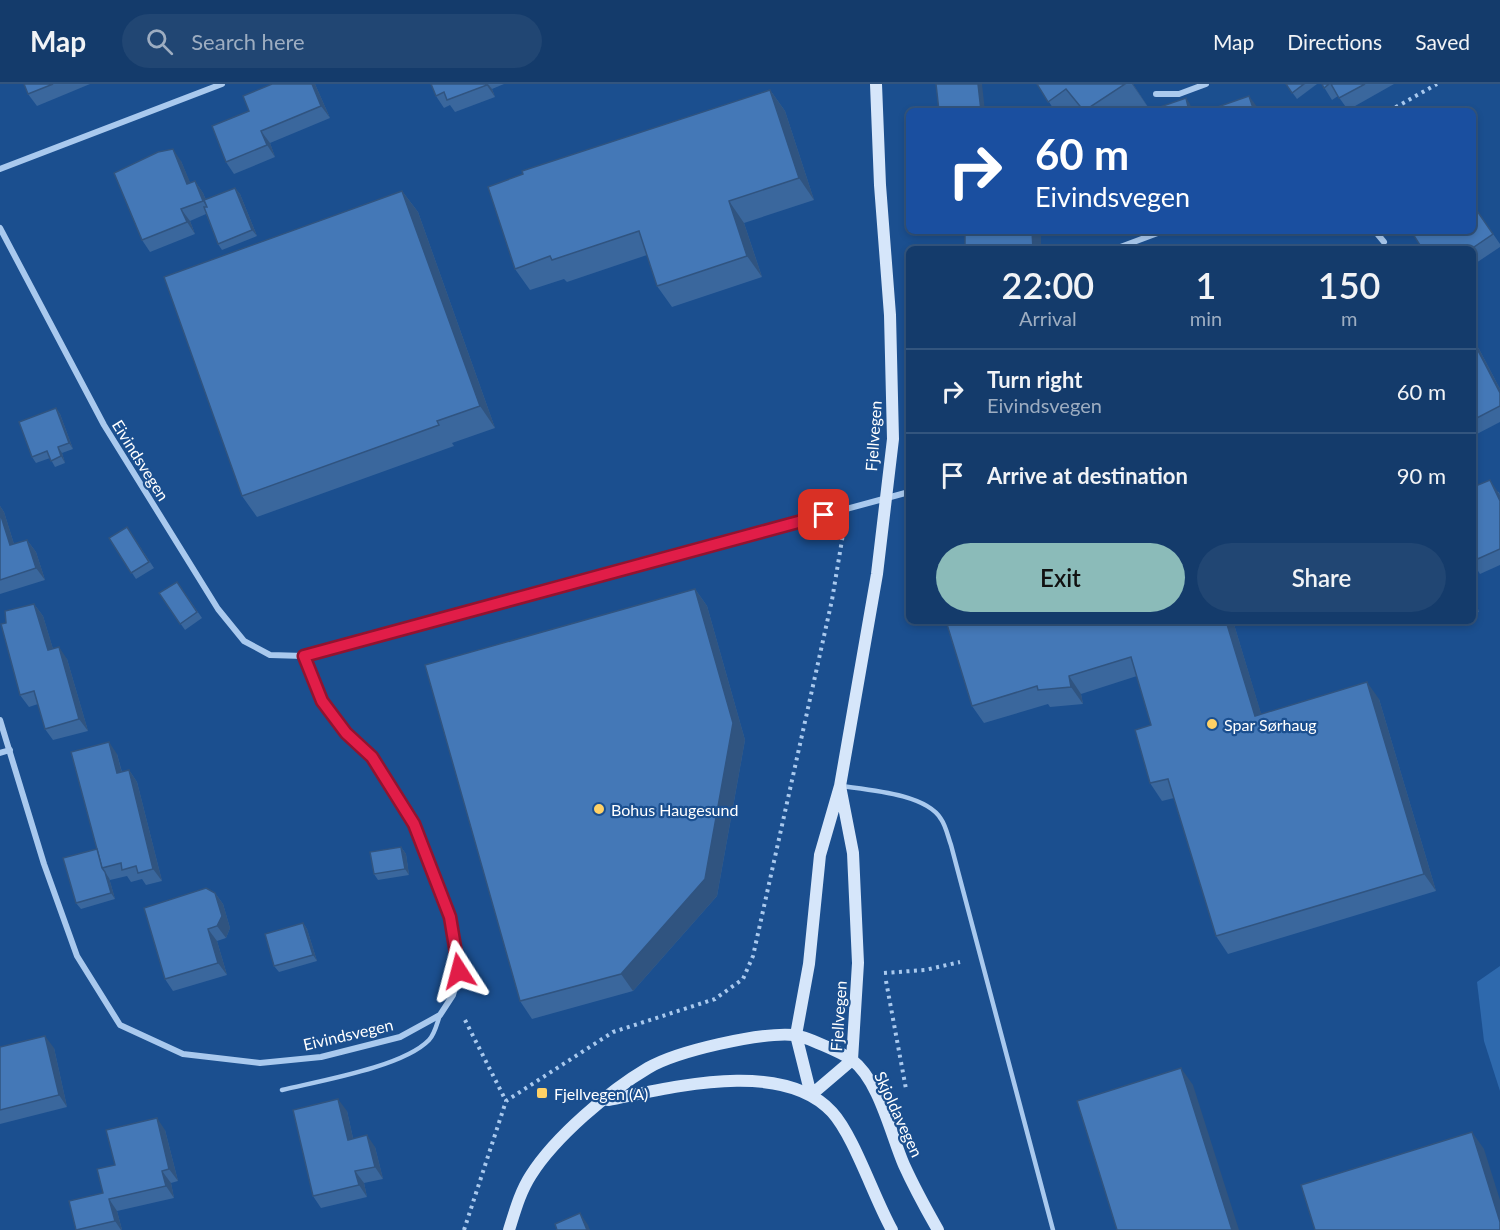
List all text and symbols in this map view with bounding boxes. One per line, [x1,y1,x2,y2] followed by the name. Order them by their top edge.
[122,14,542,68] search box
[30,24,86,58] text: Map
[143,25,176,58] icon: search
[191,28,305,55] text: Search here
[1213,29,1254,54] text: Map
[1287,29,1382,54] text: Directions
[1415,29,1470,54] text: Saved
[1035,129,1129,179] text: 60 m
[936,132,1014,210] icon: right
[1035,180,1190,213] text: Eivindsvegen
[1002,263,1094,307] text: 22:00
[1196,263,1216,307] text: 1
[1318,263,1380,307] text: 150
[1019,306,1077,330] text: Arrival
[1190,306,1222,330] text: min
[1341,306,1357,330] text: m
[987,366,1082,393] text: Turn right
[936,375,969,408] icon: right
[1397,378,1446,405] text: 60 m
[987,393,1102,417] text: Eivindsvegen
[861,400,885,472] street label: Fjellvegen
[109,416,173,504] street label: Eivindsvegen
[936,459,969,492] icon: arrive
[987,462,1188,489] text: Arrive at destination
[1397,462,1446,489] text: 90 m
[798,489,849,540] pin
[807,498,840,531] icon: arrive
[936,543,1185,612] button: Exit
[1197,543,1446,612] button: Share
[1224,715,1317,734] place label: Spar Sørhaug
[1205,717,1219,731] marker: Spar Sørhaug
[611,800,738,819] place label: Bohus Haugesund
[592,802,606,816] marker: Bohus Haugesund
[427,939,491,1003] position arrow
[826,980,850,1052] street label: Fjellvegen
[301,1014,395,1054] street label: Eivindsvegen
[871,1068,927,1160] street label: Skjoldavegen
[554,1084,648,1103] place label: Fjellvegen (A)
[535,1086,549,1100] marker: Fjellvegen (A)

